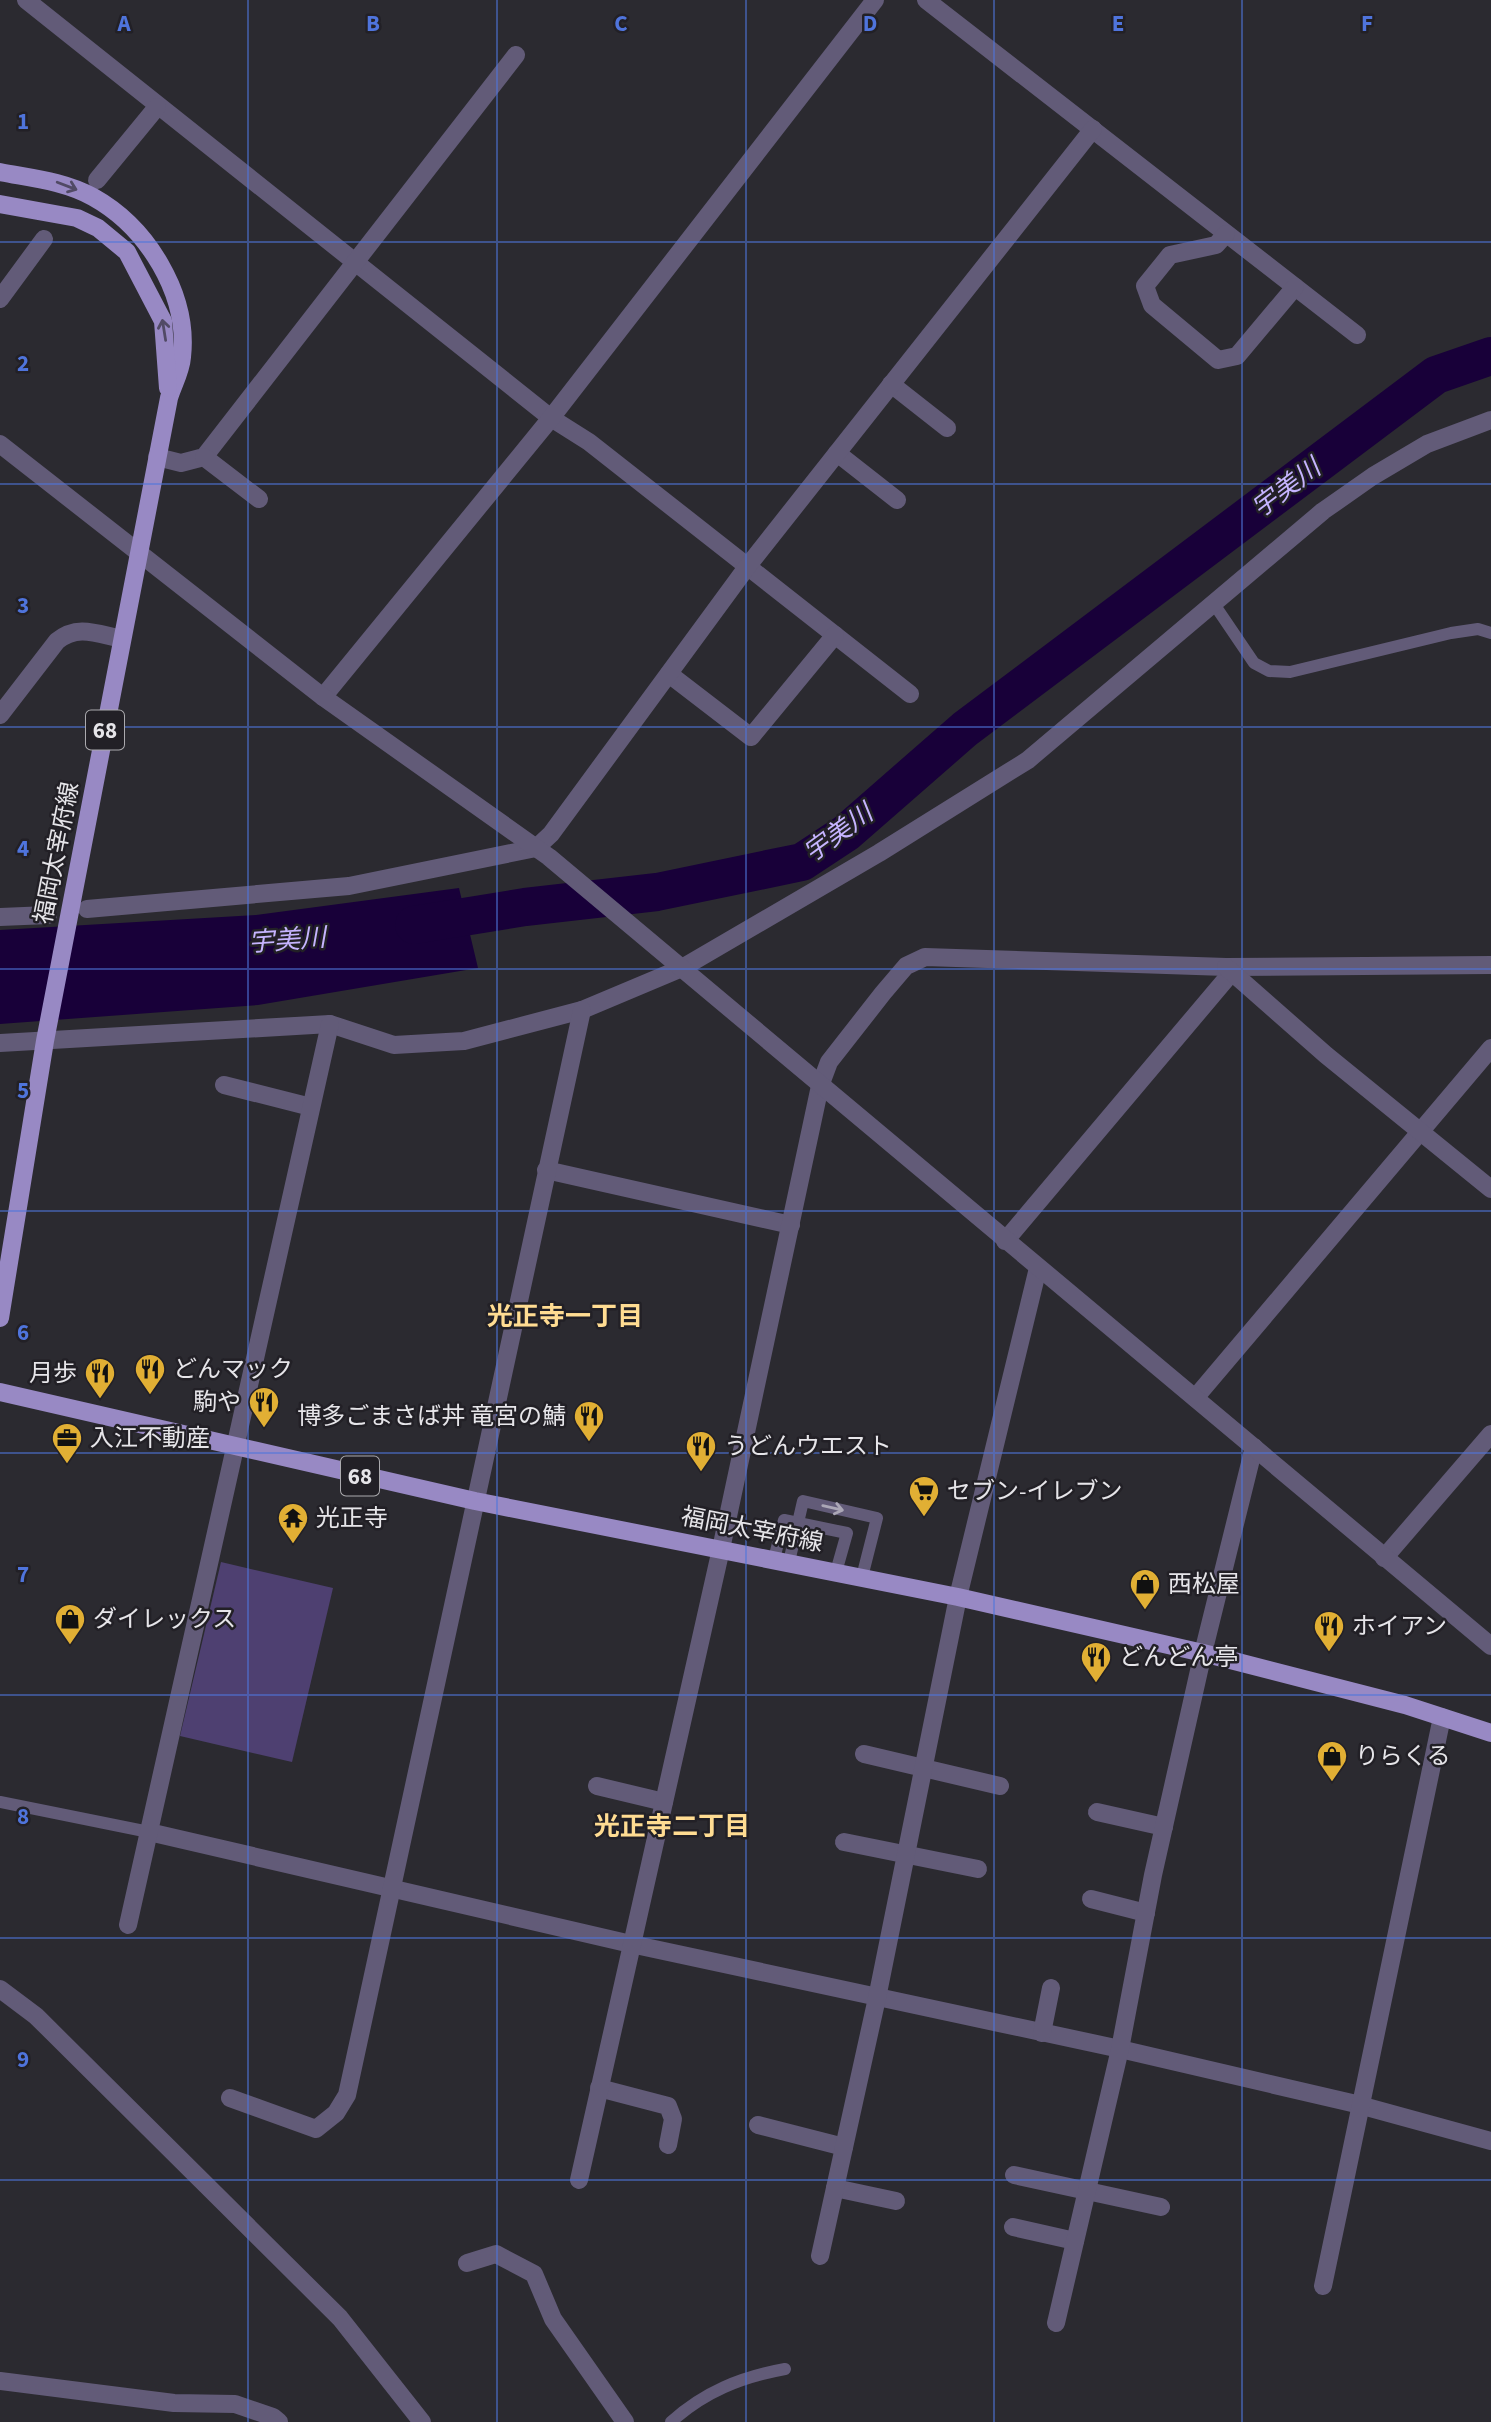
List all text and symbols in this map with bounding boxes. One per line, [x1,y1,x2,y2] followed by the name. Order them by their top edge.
[116,7,131,40] text: A
[366,7,380,40] text: B
[614,7,628,40] text: C
[863,7,877,40] text: D
[1112,7,1124,40] text: E
[1361,7,1373,40] text: F
[17,105,29,138] text: 1
[55,181,77,194] one-way arrow
[157,319,170,342] one-way arrow
[17,347,29,380] text: 2
[1244,448,1331,526] water label: 宇美川
[17,589,29,622] text: 3
[86,710,124,750] road number: 68
[26,779,88,927] street label: 福岡太宰府線
[796,793,883,871] water label: 宇美川
[17,832,29,865] text: 4
[247,919,330,961] water label: 宇美川
[17,1074,29,1107] text: 5
[487,1298,643,1335] district label: 光正寺一丁目
[17,1316,29,1349] text: 6
[133,1352,167,1396] restaurant icon: どんマック
[173,1352,293,1387] place label: どんマック
[29,1356,77,1391] place label: 月歩
[83,1356,117,1400] restaurant icon: 月歩
[193,1385,241,1420] place label: 駒や
[247,1385,281,1429] restaurant icon: 駒や
[297,1399,566,1434] place label: 博多ごまさば丼 竜宮の鯖
[572,1399,606,1443] restaurant icon: 博多ごまさば丼 竜宮の鯖
[50,1421,84,1465] office icon: 入江不動産
[90,1421,210,1456] place label: 入江不動産
[684,1429,718,1473] restaurant icon: うどんウエスト
[724,1429,892,1464] place label: うどんウエスト
[341,1456,379,1496] road number: 68
[907,1474,941,1518] supermarket icon: セブン-イレブン
[947,1474,1122,1509] place label: セブン-イレブン
[678,1499,826,1561] street label: 福岡太宰府線
[276,1501,310,1545] temple icon: 光正寺
[316,1501,388,1536] place label: 光正寺
[821,1502,844,1515] one-way arrow
[17,1558,29,1591] text: 7
[1128,1567,1162,1611] shop icon: 西松屋
[1168,1567,1240,1602] place label: 西松屋
[53,1602,87,1646] shop icon: ダイレックス
[93,1602,236,1637] place label: ダイレックス
[1312,1609,1346,1653] restaurant icon: ホイアン
[1352,1609,1447,1644] place label: ホイアン
[1079,1640,1113,1684] restaurant icon: どんどん亭
[1119,1640,1238,1675] place label: どんどん亭
[1315,1739,1349,1783] shop icon: りらくる
[1355,1739,1451,1774] place label: りらくる
[17,1800,29,1833] text: 8
[594,1808,750,1845] district label: 光正寺二丁目
[17,2043,29,2076] text: 9

